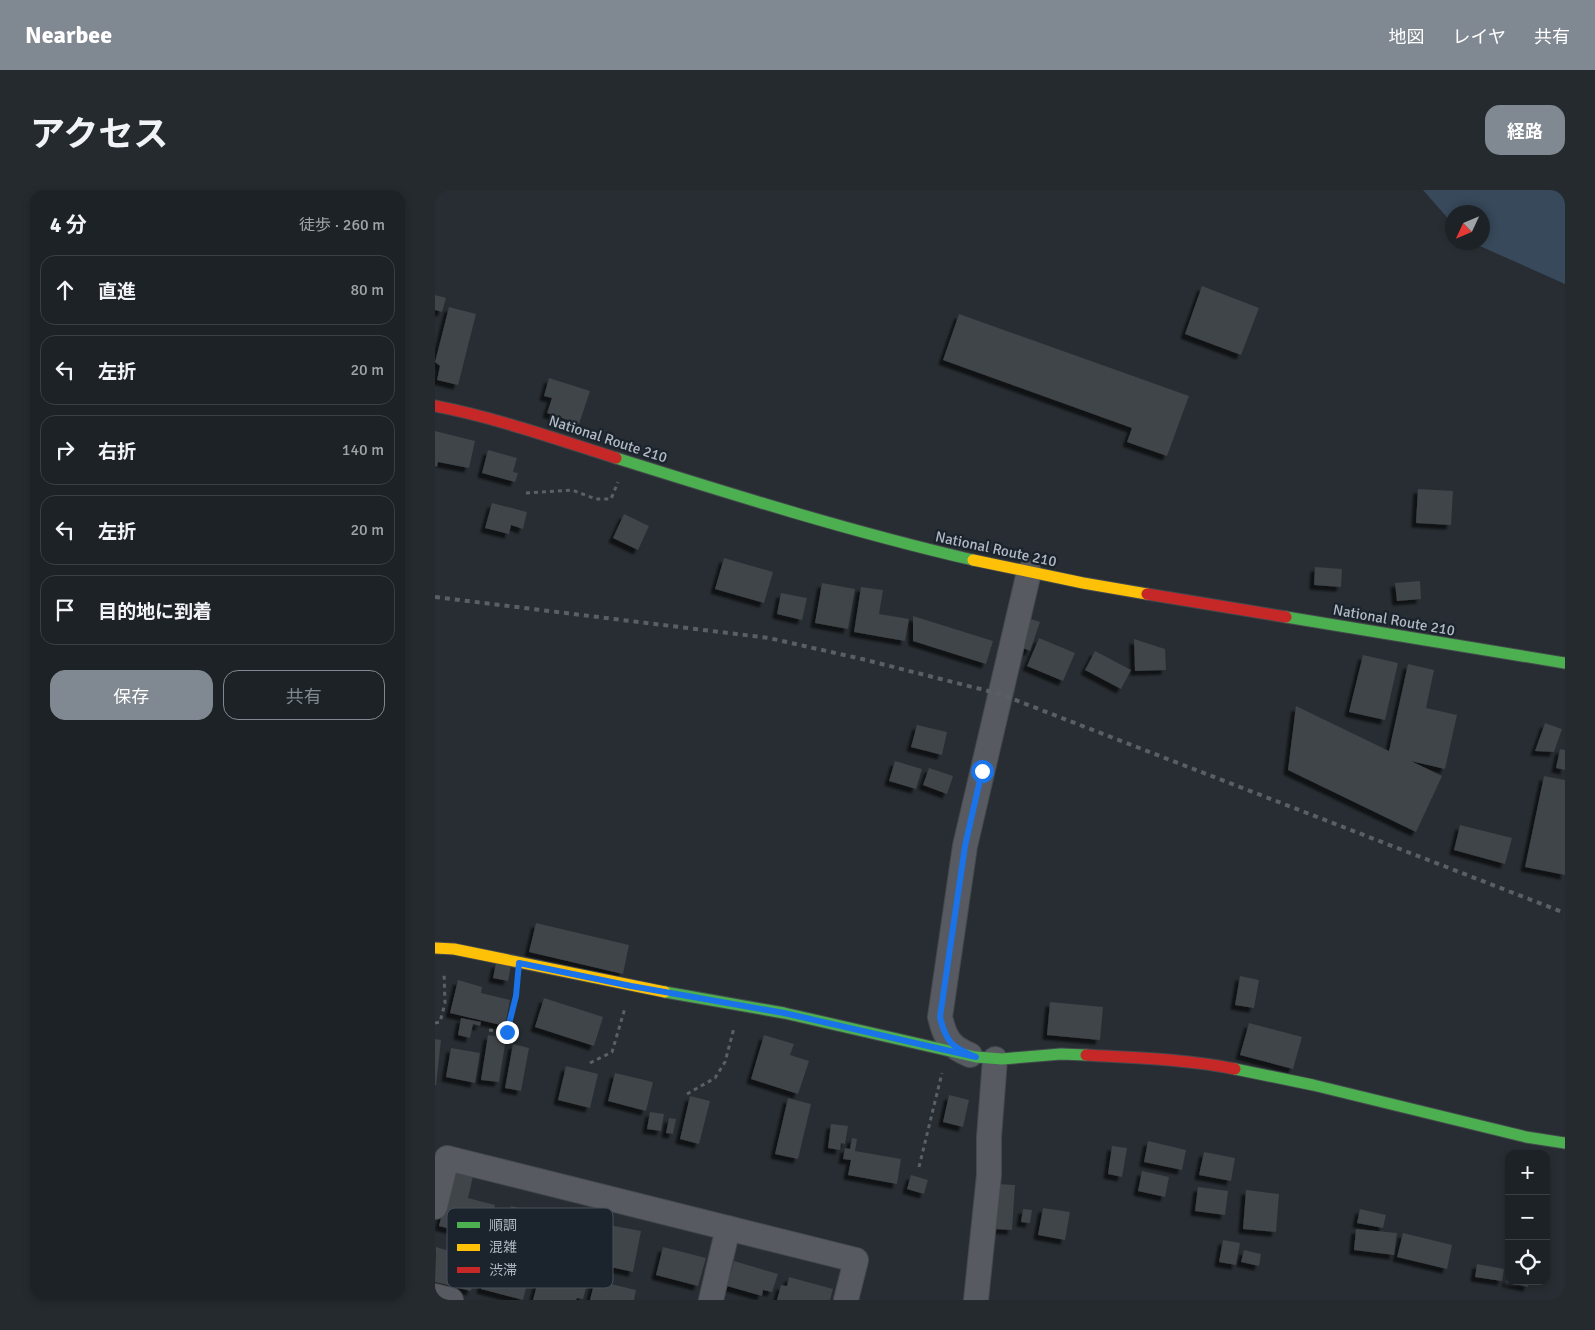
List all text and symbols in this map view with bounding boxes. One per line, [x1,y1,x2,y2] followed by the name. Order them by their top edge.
[25,20,112,50] text: Nearbee
[1389,26,1425,48] text: 地図
[1453,26,1506,48] text: レイヤ
[1534,26,1570,48] text: 共有
[1485,105,1565,155] button: 経路
[30,113,168,156] text: アクセス
[1445,205,1490,250] north arrow
[50,212,87,238] text: 4 分
[299,215,385,235] text: 徒歩 · 260 m
[51,276,79,304] icon: ahead
[98,280,136,304] text: 直進
[350,280,384,300] text: 80 m
[51,356,79,384] icon: left
[98,360,136,384] text: 左折
[350,360,384,380] text: 20 m
[547,411,669,467] street label: National Route 210
[51,436,79,464] icon: right
[98,440,136,464] text: 右折
[342,440,384,460] text: 140 m
[51,516,79,544] icon: left
[98,520,136,544] text: 左折
[350,520,384,540] text: 20 m
[934,527,1058,571] street label: National Route 210
[51,596,79,624] icon: arrive
[98,600,212,624] text: 目的地に到着
[1332,600,1456,640] street label: National Route 210
[50,670,213,720] button: 保存
[223,670,385,720] button: 共有
[971,760,994,783] route start
[496,1021,519,1044] route end
[1505,1150,1550,1285] map controls
[1505,1150,1550,1195] button: +
[1505,1195,1550,1240] button: −
[447,1208,613,1288] legend
[489,1217,517,1234] text: 順調
[489,1239,517,1256] text: 混雑
[1505,1240,1550,1285] button: locate
[489,1262,517,1279] text: 渋滞

